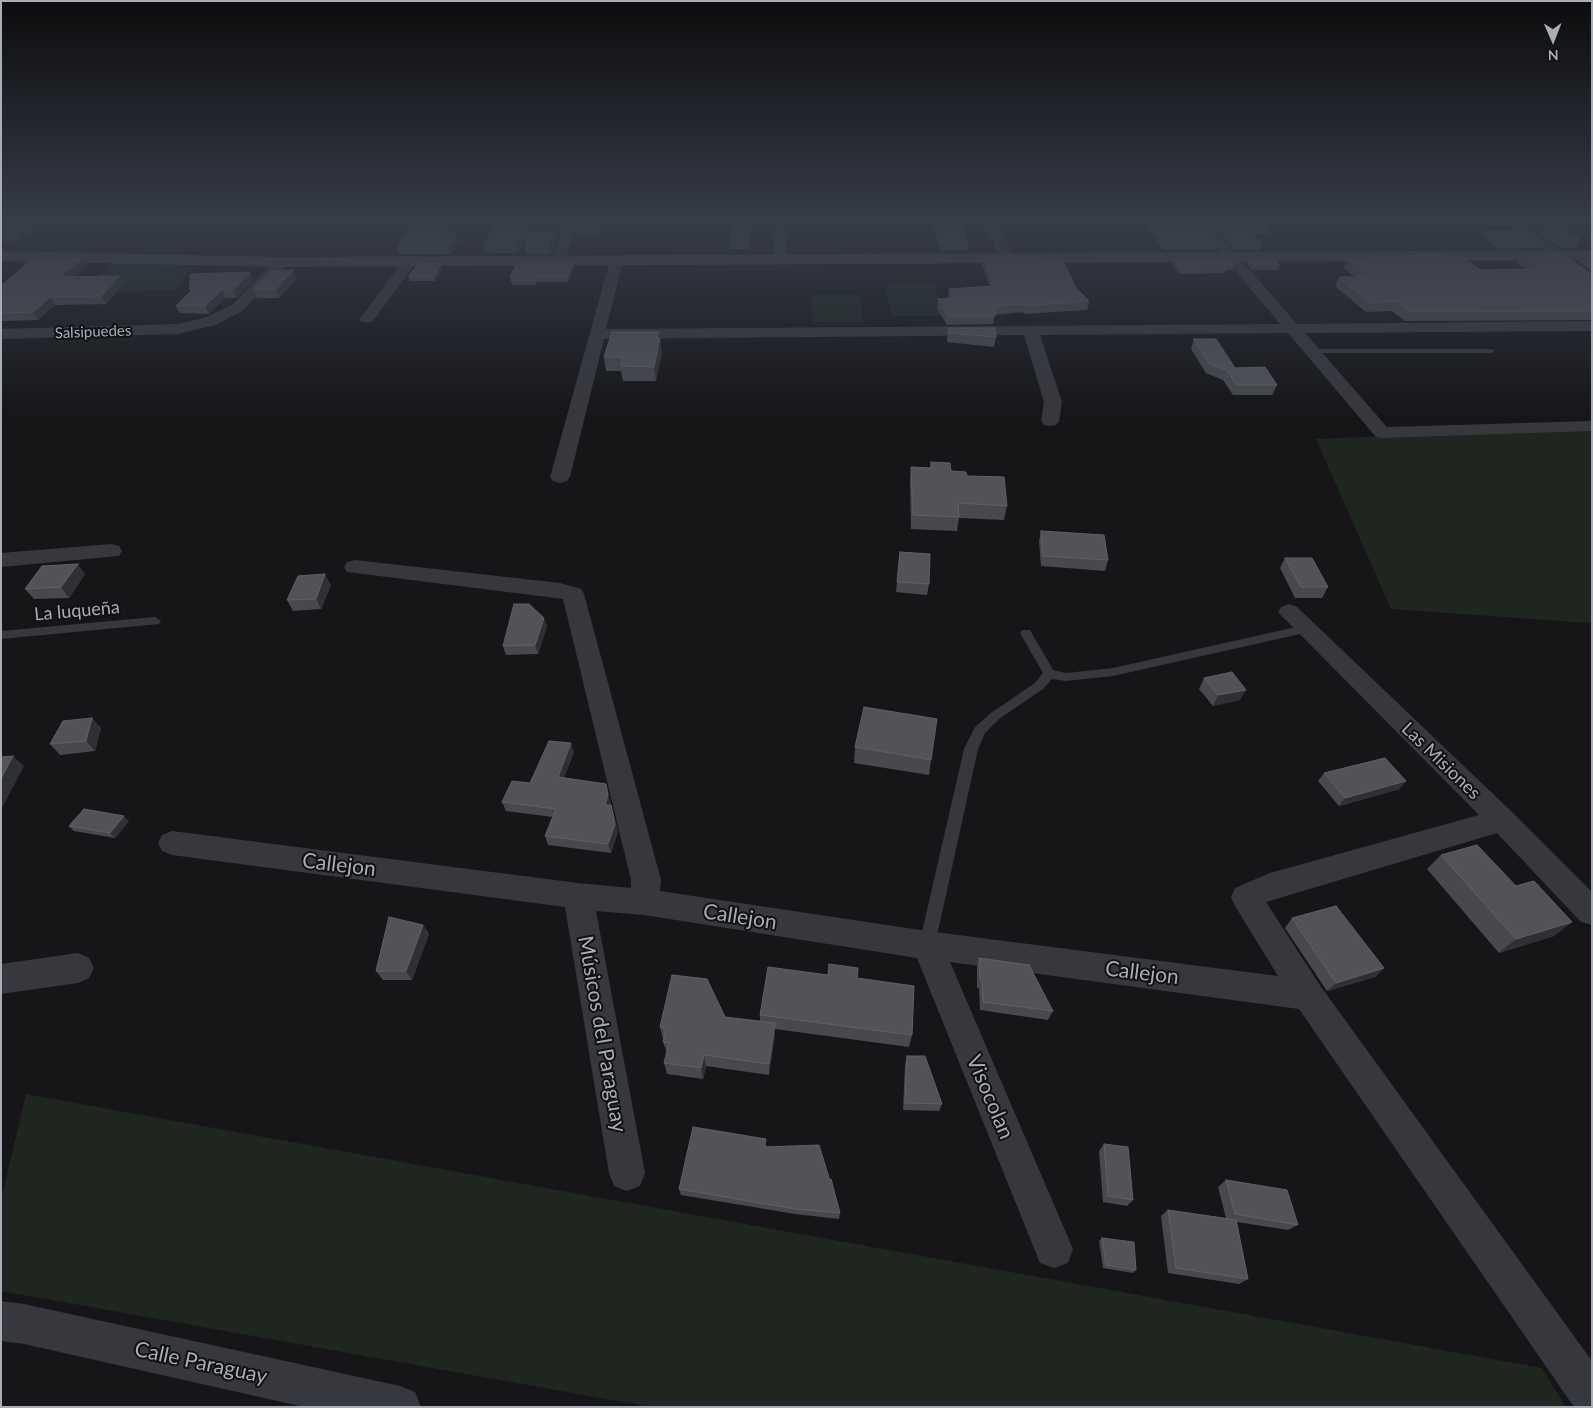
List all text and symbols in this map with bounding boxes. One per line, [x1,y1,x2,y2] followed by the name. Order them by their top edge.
[1528,15,1578,65] north arrow
[1548,47,1559,64] text: N
[54,322,132,342] street label: Salsipuedes
[33,597,121,625] street label: La luqueña
[1397,718,1485,804] street label: Las Misiones
[301,848,377,882] street label: Callejon
[701,899,779,935] street label: Callejon
[572,934,632,1134] street label: Músicos del Paraguay
[1104,956,1180,990] street label: Callejon
[961,1051,1019,1143] street label: Visocolan
[132,1337,270,1389] street label: Calle Paraguay

